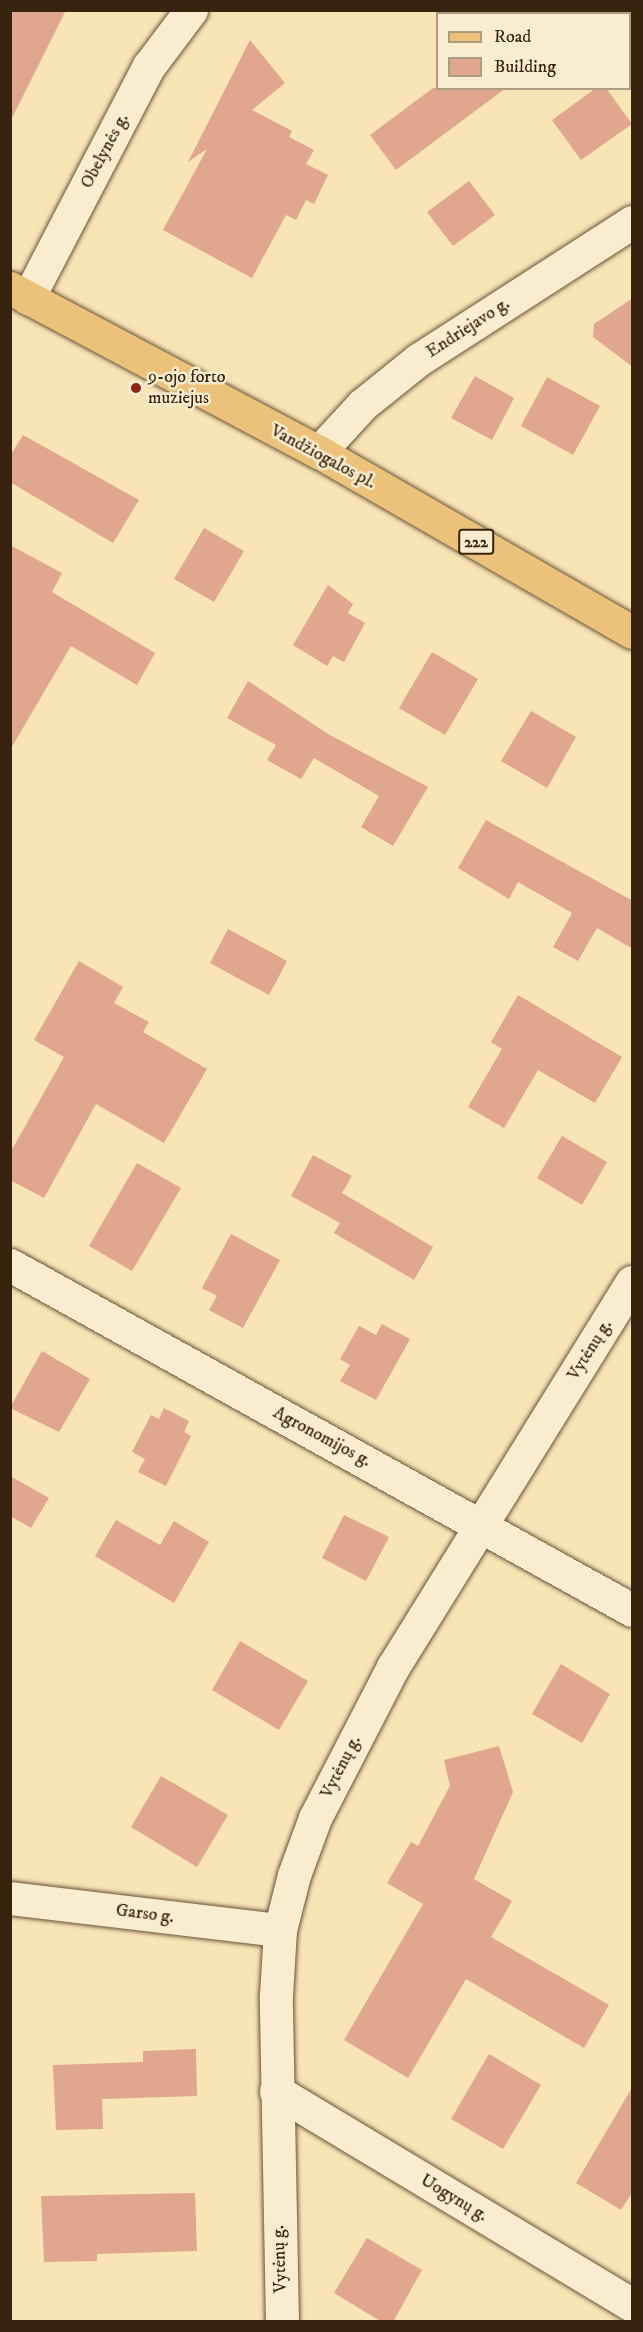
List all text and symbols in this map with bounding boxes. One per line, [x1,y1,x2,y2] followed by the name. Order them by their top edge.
[436,12,631,90] legend
[494,26,531,48] text: Road
[494,56,556,78] text: Building
[76,110,134,192] street label: Obelynės g.
[422,293,514,363] street label: Endriejavo g.
[148,367,226,410] place label: 9-ojo forto muziejus
[129,381,143,395] marker: 9-ojo forto muziejus
[267,420,379,494] street label: Vandžiogalos pl.
[458,529,494,555] road number: 222
[563,1316,617,1384] street label: Vytėnų g.
[269,1402,375,1472] street label: Agronomijos g.
[316,1732,366,1802] street label: Vytėnų g.
[115,1900,175,1928] street label: Garso g.
[416,2170,492,2226] street label: Uogynų g.
[268,2225,292,2293] street label: Vytėnų g.

